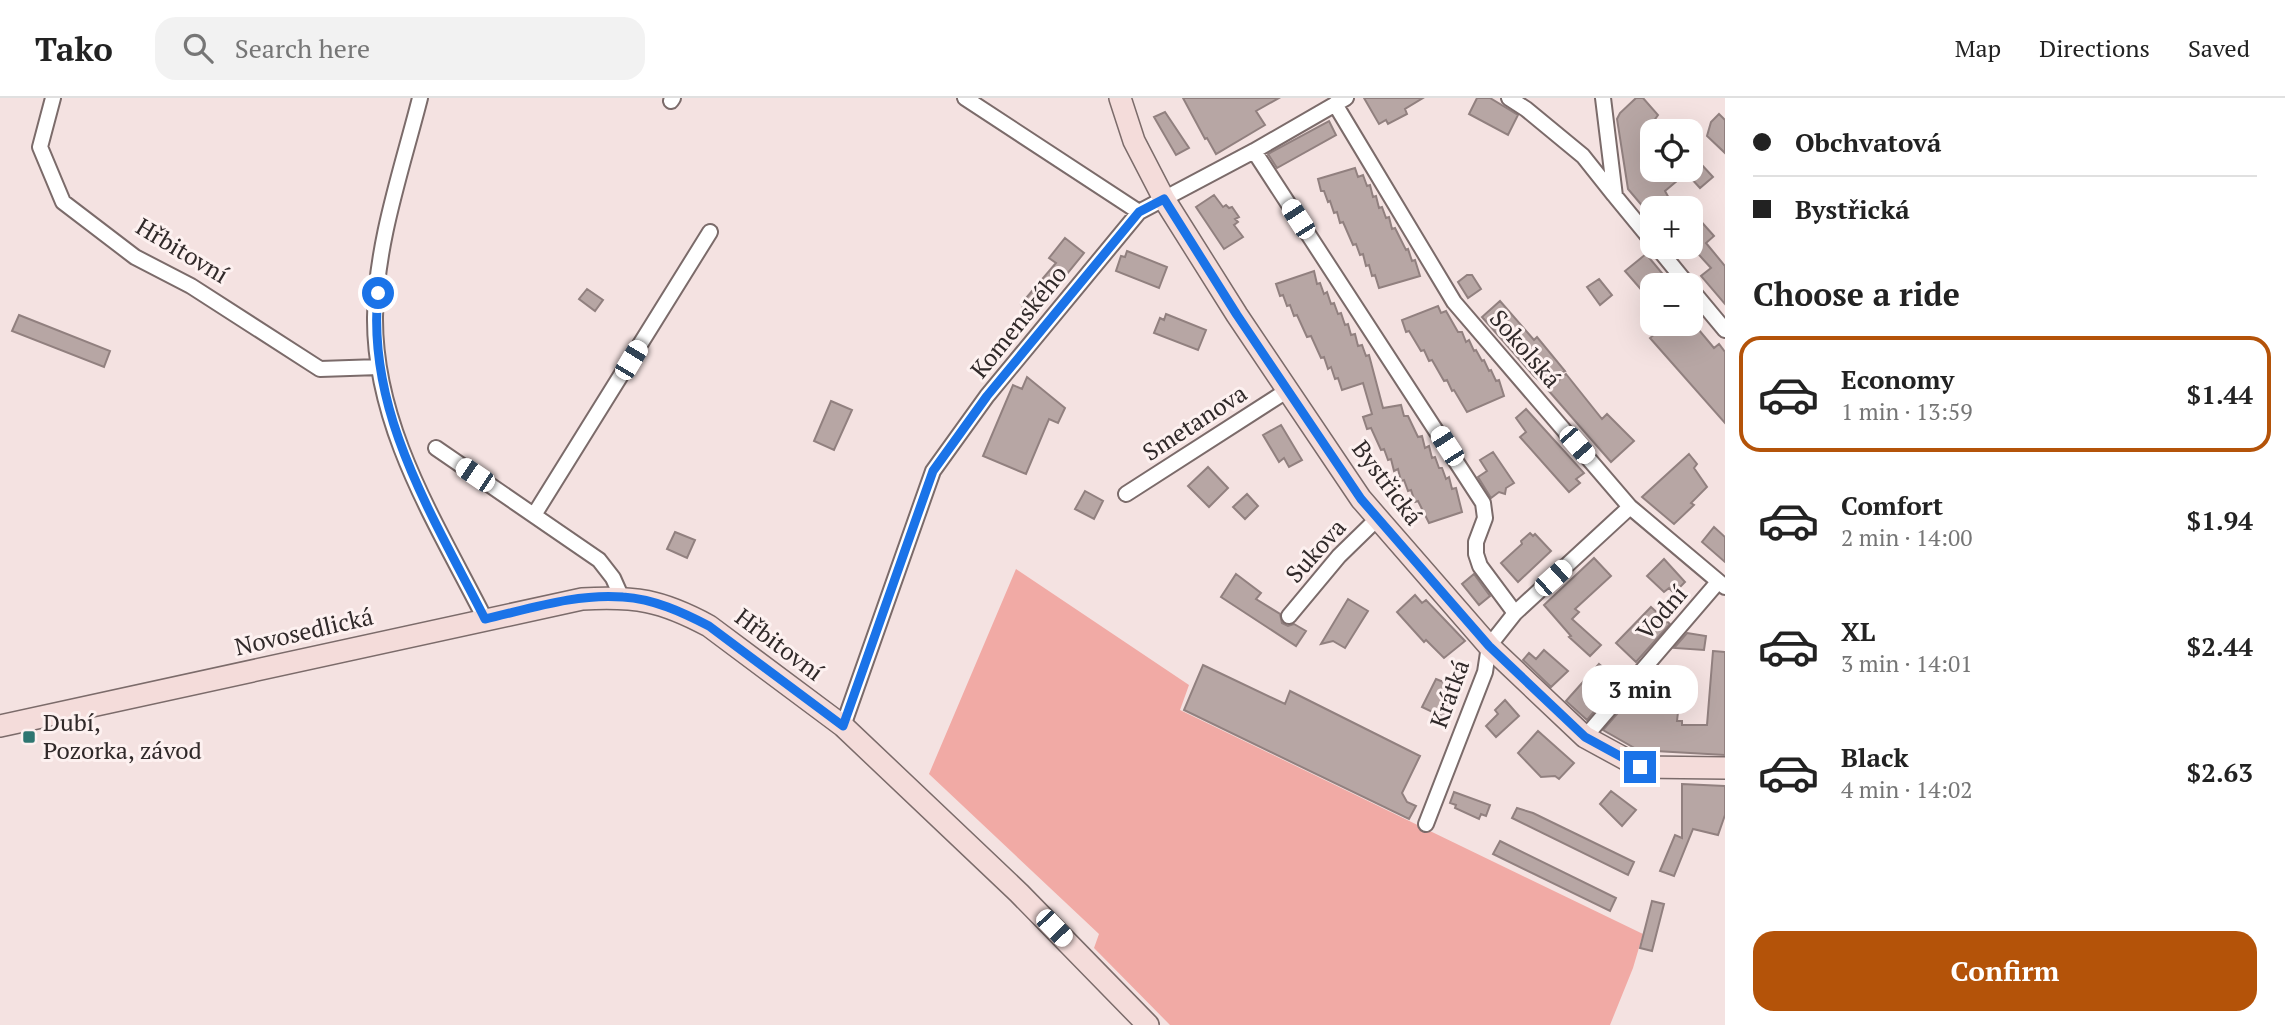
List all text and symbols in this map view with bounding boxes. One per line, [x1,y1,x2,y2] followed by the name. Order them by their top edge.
[155,17,645,80] search box
[35,27,113,70] text: Tako
[179,29,217,67] icon: search
[235,31,370,65] text: Search here
[1955,32,2001,64] text: Map
[2039,32,2150,64] text: Directions
[2188,32,2250,64] text: Saved
[1640,119,1703,336] map controls
[1640,119,1703,182] button: locate
[1795,125,1942,159] text: Obchvatová
[1795,192,1910,226] text: Bystřická
[1278,196,1319,242] car
[1640,196,1703,259] button: +
[130,210,235,290] street label: Hřbitovní
[963,258,1074,385] street label: Komenského
[1640,273,1703,336] button: −
[1753,273,1960,315] text: Choose a ride
[362,277,394,309] route start
[1483,303,1569,394] street label: Sokolská
[612,337,651,383] car
[1841,362,1954,396] text: Economy
[1757,363,1820,426] icon: car
[1136,377,1253,468] street label: Smetanova
[2187,377,2253,411] text: $1.44
[1841,396,1973,427] text: 1 min · 13:59
[1556,422,1599,468] car
[1427,423,1468,469] car
[1345,434,1430,531] street label: Bystřická
[452,455,499,495] car
[1841,488,1943,522] text: Comfort
[1757,489,1820,552] icon: car
[2187,503,2253,537] text: $1.94
[1278,511,1353,589] street label: Sukova
[1841,522,1973,553] text: 2 min · 14:00
[1531,556,1576,600] car
[1629,578,1694,646] street label: Vodní
[231,600,376,663] street label: Novosedlická
[729,601,830,688] street label: Hřbitovní
[1841,614,1875,648] text: XL
[1757,615,1820,678] icon: car
[2187,629,2253,663] text: $2.44
[1841,648,1973,679] text: 3 min · 14:01
[1422,655,1476,732] street label: Krátká
[1582,666,1698,714] callout: 3 min
[1609,674,1671,705] text: 3 min
[43,706,202,766] place label: Dubí, Pozorka, závod
[21,729,37,745] marker: Dubí, Pozorka, závod
[1841,740,1909,774] text: Black
[1757,741,1820,804] icon: car
[1624,751,1656,783] route end
[2187,755,2253,789] text: $2.63
[1841,774,1973,805] text: 4 min · 14:02
[1032,906,1077,950] car
[1753,931,2257,1011] button: Confirm

